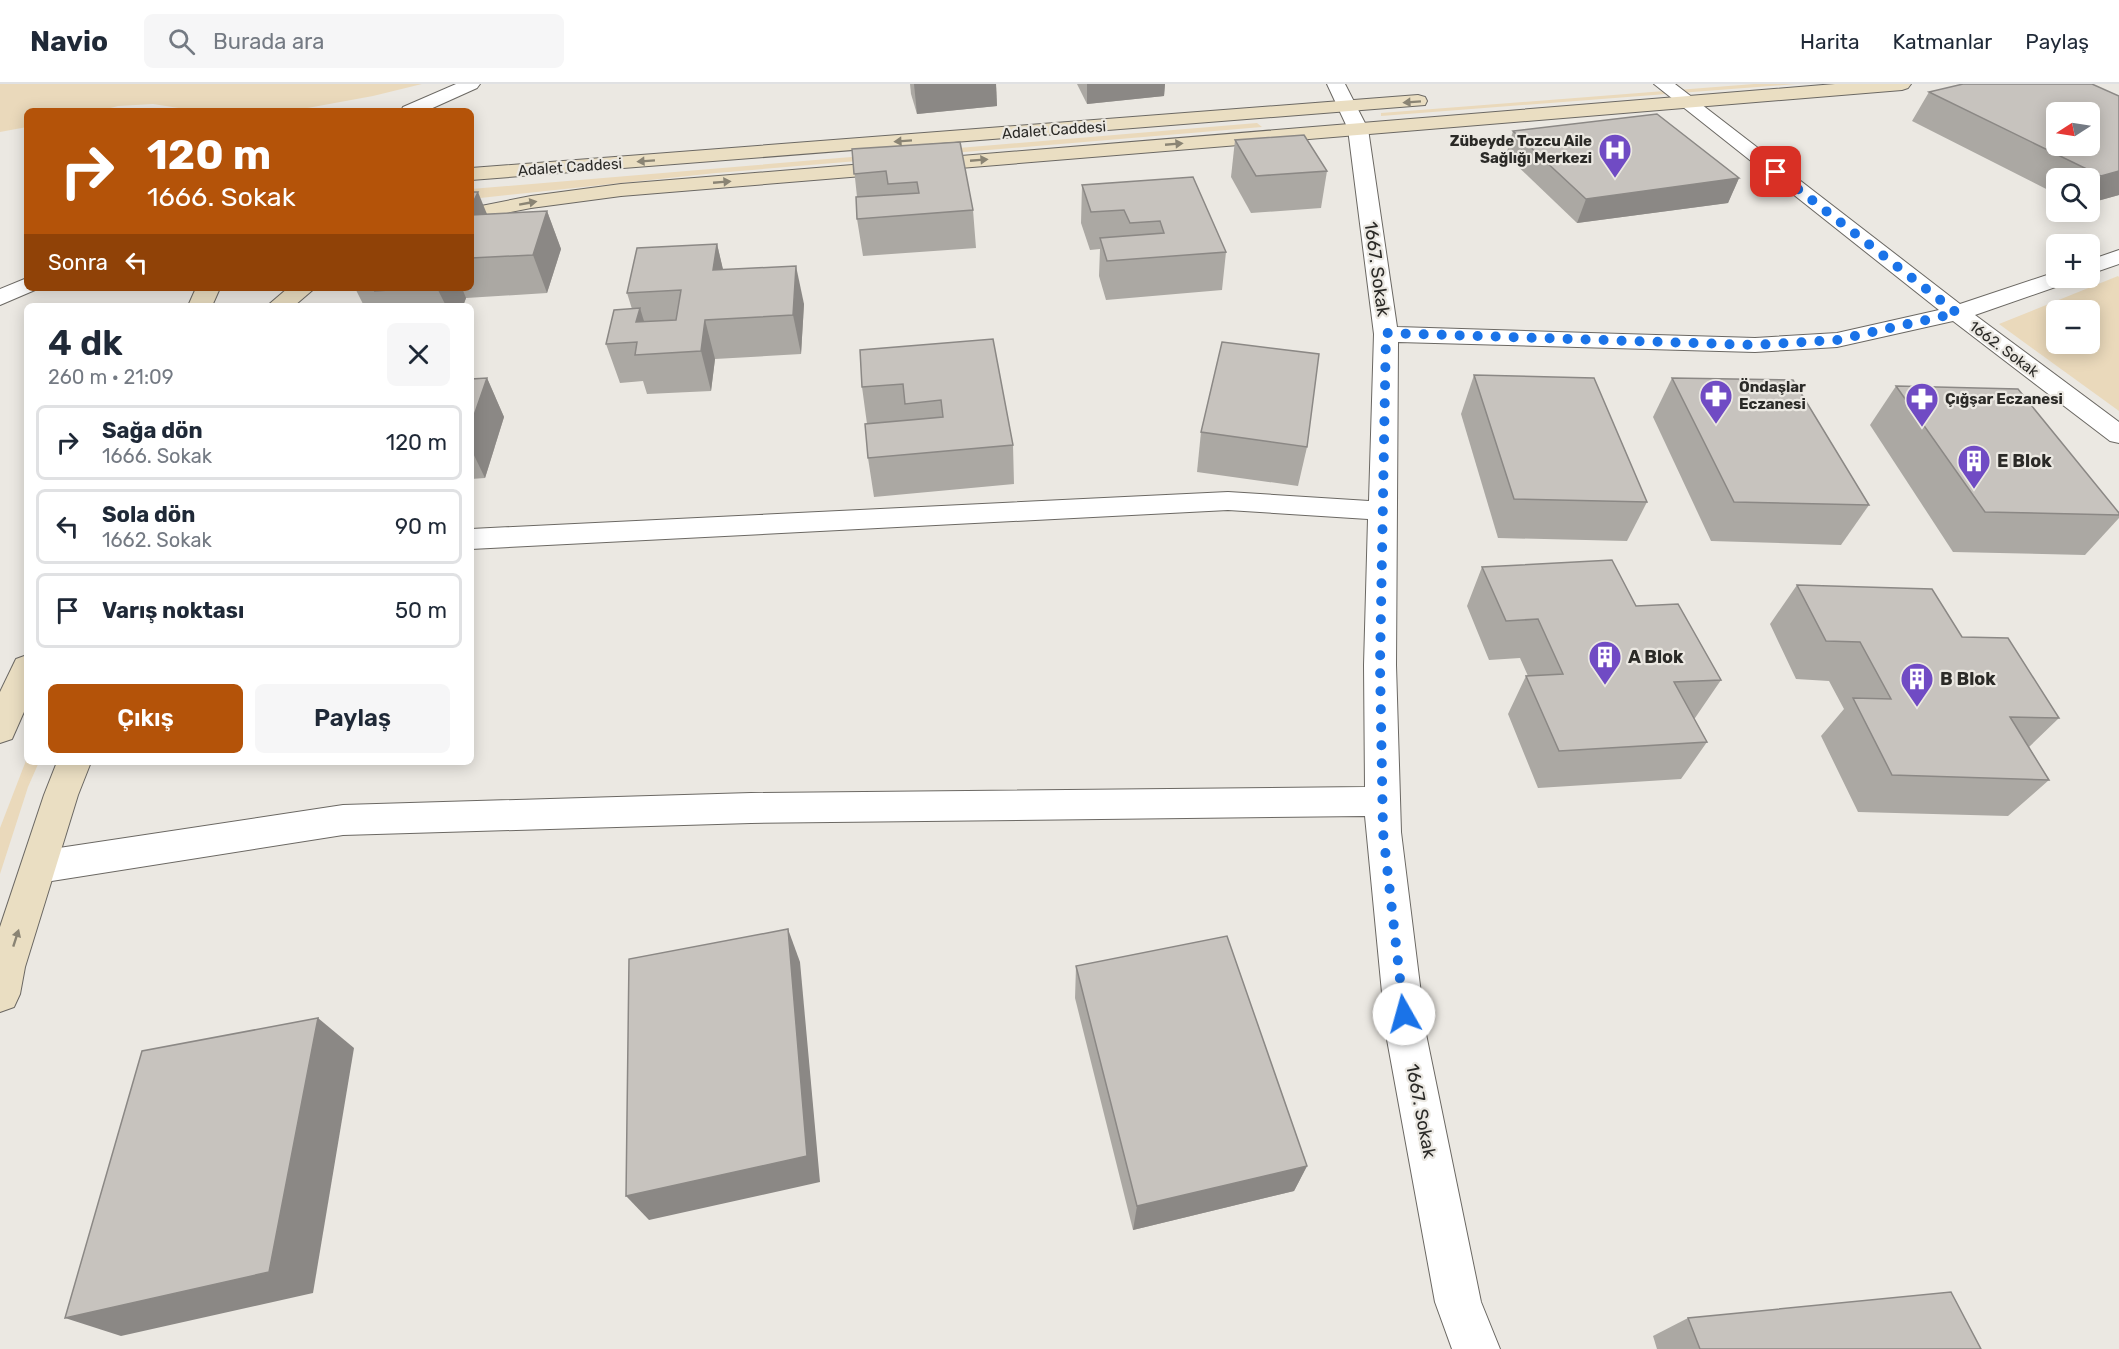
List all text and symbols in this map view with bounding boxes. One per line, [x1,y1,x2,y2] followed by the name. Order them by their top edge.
[144,14,564,68] search box
[30,25,108,58] text: Navio
[165,25,198,58] icon: search
[213,28,324,55] text: Burada ara
[1800,29,1860,54] text: Harita
[1893,29,1992,54] text: Katmanlar
[2025,29,2089,54] text: Paylaş
[1402,97,1421,107] one-way arrow
[2046,102,2100,156] north arrow
[2046,102,2100,354] map controls
[1001,117,1107,143] street label: Adalet Caddesi
[147,130,271,180] text: 120 m
[48,132,126,210] icon: right
[1450,132,1592,167] place label: Zübeyde Tozcu Aile Sağlığı Merkezi
[1597,132,1633,179] hospital icon: Zübeyde Tozcu Aile Sağlığı Merkezi
[894,136,913,146] one-way arrow
[1164,140,1183,149] one-way arrow
[1750,146,1801,197] pin
[517,154,623,180] street label: Adalet Caddesi
[1759,155,1792,188] icon: arrive
[637,156,656,166] one-way arrow
[970,156,989,165] one-way arrow
[2046,168,2100,222] button: search
[713,177,732,187] one-way arrow
[147,181,296,213] text: 1666. Sokak
[519,198,538,207] one-way arrow
[1359,220,1395,319] street label: 1667. Sokak
[2046,234,2100,288] button: +
[120,246,153,279] icon: left
[48,249,108,276] text: Sonra
[2046,300,2100,354] button: −
[1966,317,2042,381] street label: 1662. Sokak
[48,321,123,364] text: 4 dk
[387,323,450,386] button: close
[48,365,174,389] text: 260 m · 21:09
[1698,378,1734,425] pharmacy icon: Öndaşlar Eczanesi
[1739,378,1806,413] place label: Öndaşlar Eczanesi
[1904,381,1940,428] pharmacy icon: Çığşar Eczanesi
[1945,390,2063,408] place label: Çığşar Eczanesi
[102,417,203,444] text: Sağa dön
[51,426,84,459] icon: right
[386,429,447,456] text: 120 m
[1956,443,1992,490] building icon: E Blok
[102,444,212,468] text: 1666. Sokak
[1997,450,2052,472] place label: E Blok
[102,501,195,528] text: Sola dön
[51,510,84,543] icon: left
[395,513,447,540] text: 90 m
[102,528,212,552] text: 1662. Sokak
[51,594,84,627] icon: arrive
[102,597,244,624] text: Varış noktası
[395,597,447,624] text: 50 m
[1587,639,1623,686] building icon: A Blok
[1628,646,1684,668] place label: A Blok
[1899,661,1935,708] building icon: B Blok
[1940,668,1996,690] place label: B Blok
[48,684,243,753] button: Çıkış
[255,684,450,753] button: Paylaş
[11,929,21,947] one-way arrow
[1372,982,1436,1046] position arrow
[1401,1062,1441,1161] street label: 1667. Sokak

